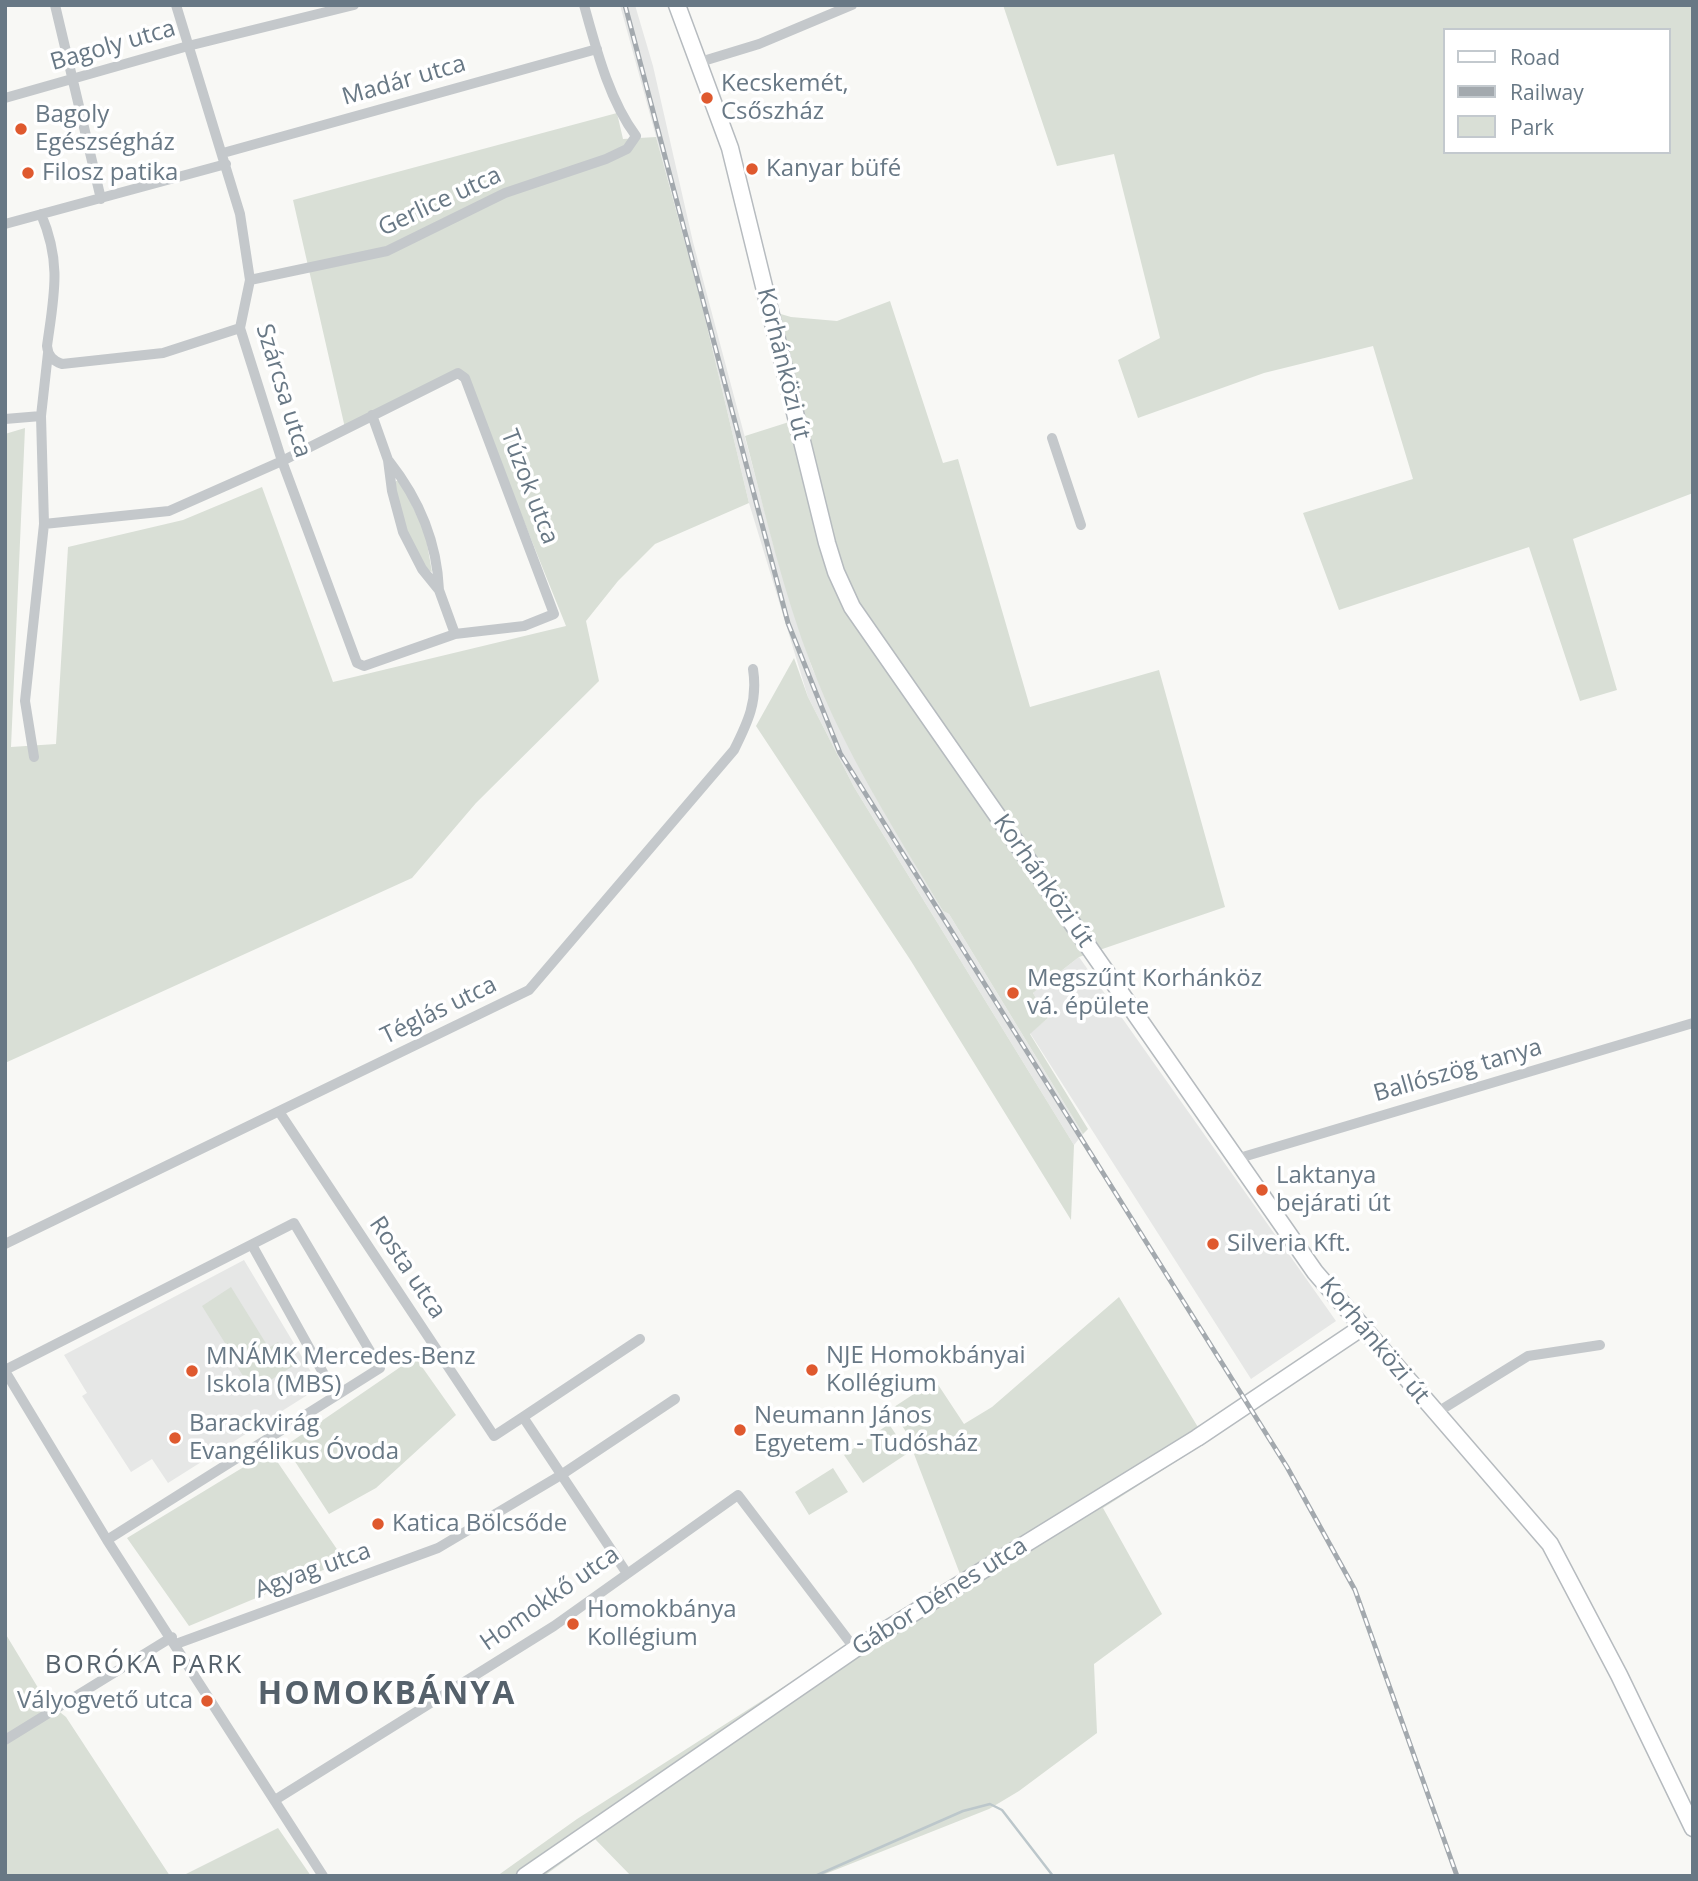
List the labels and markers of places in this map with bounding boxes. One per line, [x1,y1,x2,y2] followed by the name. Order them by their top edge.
[721,70,849,126] place label: Kecskemét, Csőszház
[699,90,715,106] marker: Kecskemét, Csőszház
[35,101,175,157] place label: Bagoly Egészségház
[13,121,29,137] marker: Bagoly Egészségház
[766,155,901,183] place label: Kanyar büfé
[42,159,178,187] place label: Filosz patika
[744,161,760,177] marker: Kanyar büfé
[20,165,36,181] marker: Filosz patika
[1027,965,1262,1021] place label: Megszűnt Korhánköz vá. épülete
[1005,985,1021,1001] marker: Megszűnt Korhánköz vá. épülete
[1276,1162,1391,1218] place label: Laktanya bejárati út
[1254,1182,1270,1198] marker: Laktanya bejárati út
[1227,1230,1351,1258] place label: Silveria Kft.
[1205,1236,1221,1252] marker: Silveria Kft.
[826,1342,1026,1398] place label: NJE Homokbányai Kollégium
[206,1343,475,1399] place label: MNÁMK Mercedes-Benz Iskola (MBS)
[804,1362,820,1378] marker: NJE Homokbányai Kollégium
[184,1363,200,1379] marker: MNÁMK Mercedes-Benz Iskola (MBS)
[754,1402,978,1458] place label: Neumann János Egyetem - Tudósház
[189,1410,399,1466] place label: Barackvirág Evangélikus Óvoda
[732,1422,748,1438] marker: Neumann János Egyetem - Tudósház
[167,1430,183,1446] marker: Barackvirág Evangélikus Óvoda
[392,1510,567,1538] place label: Katica Bölcsőde
[370,1516,386,1532] marker: Katica Bölcsőde
[587,1596,736,1652] place label: Homokbánya Kollégium
[565,1616,581,1632] marker: Homokbánya Kollégium
[17,1687,193,1715] place label: Vályogvető utca
[199,1693,215,1709] marker: Vályogvető utca

